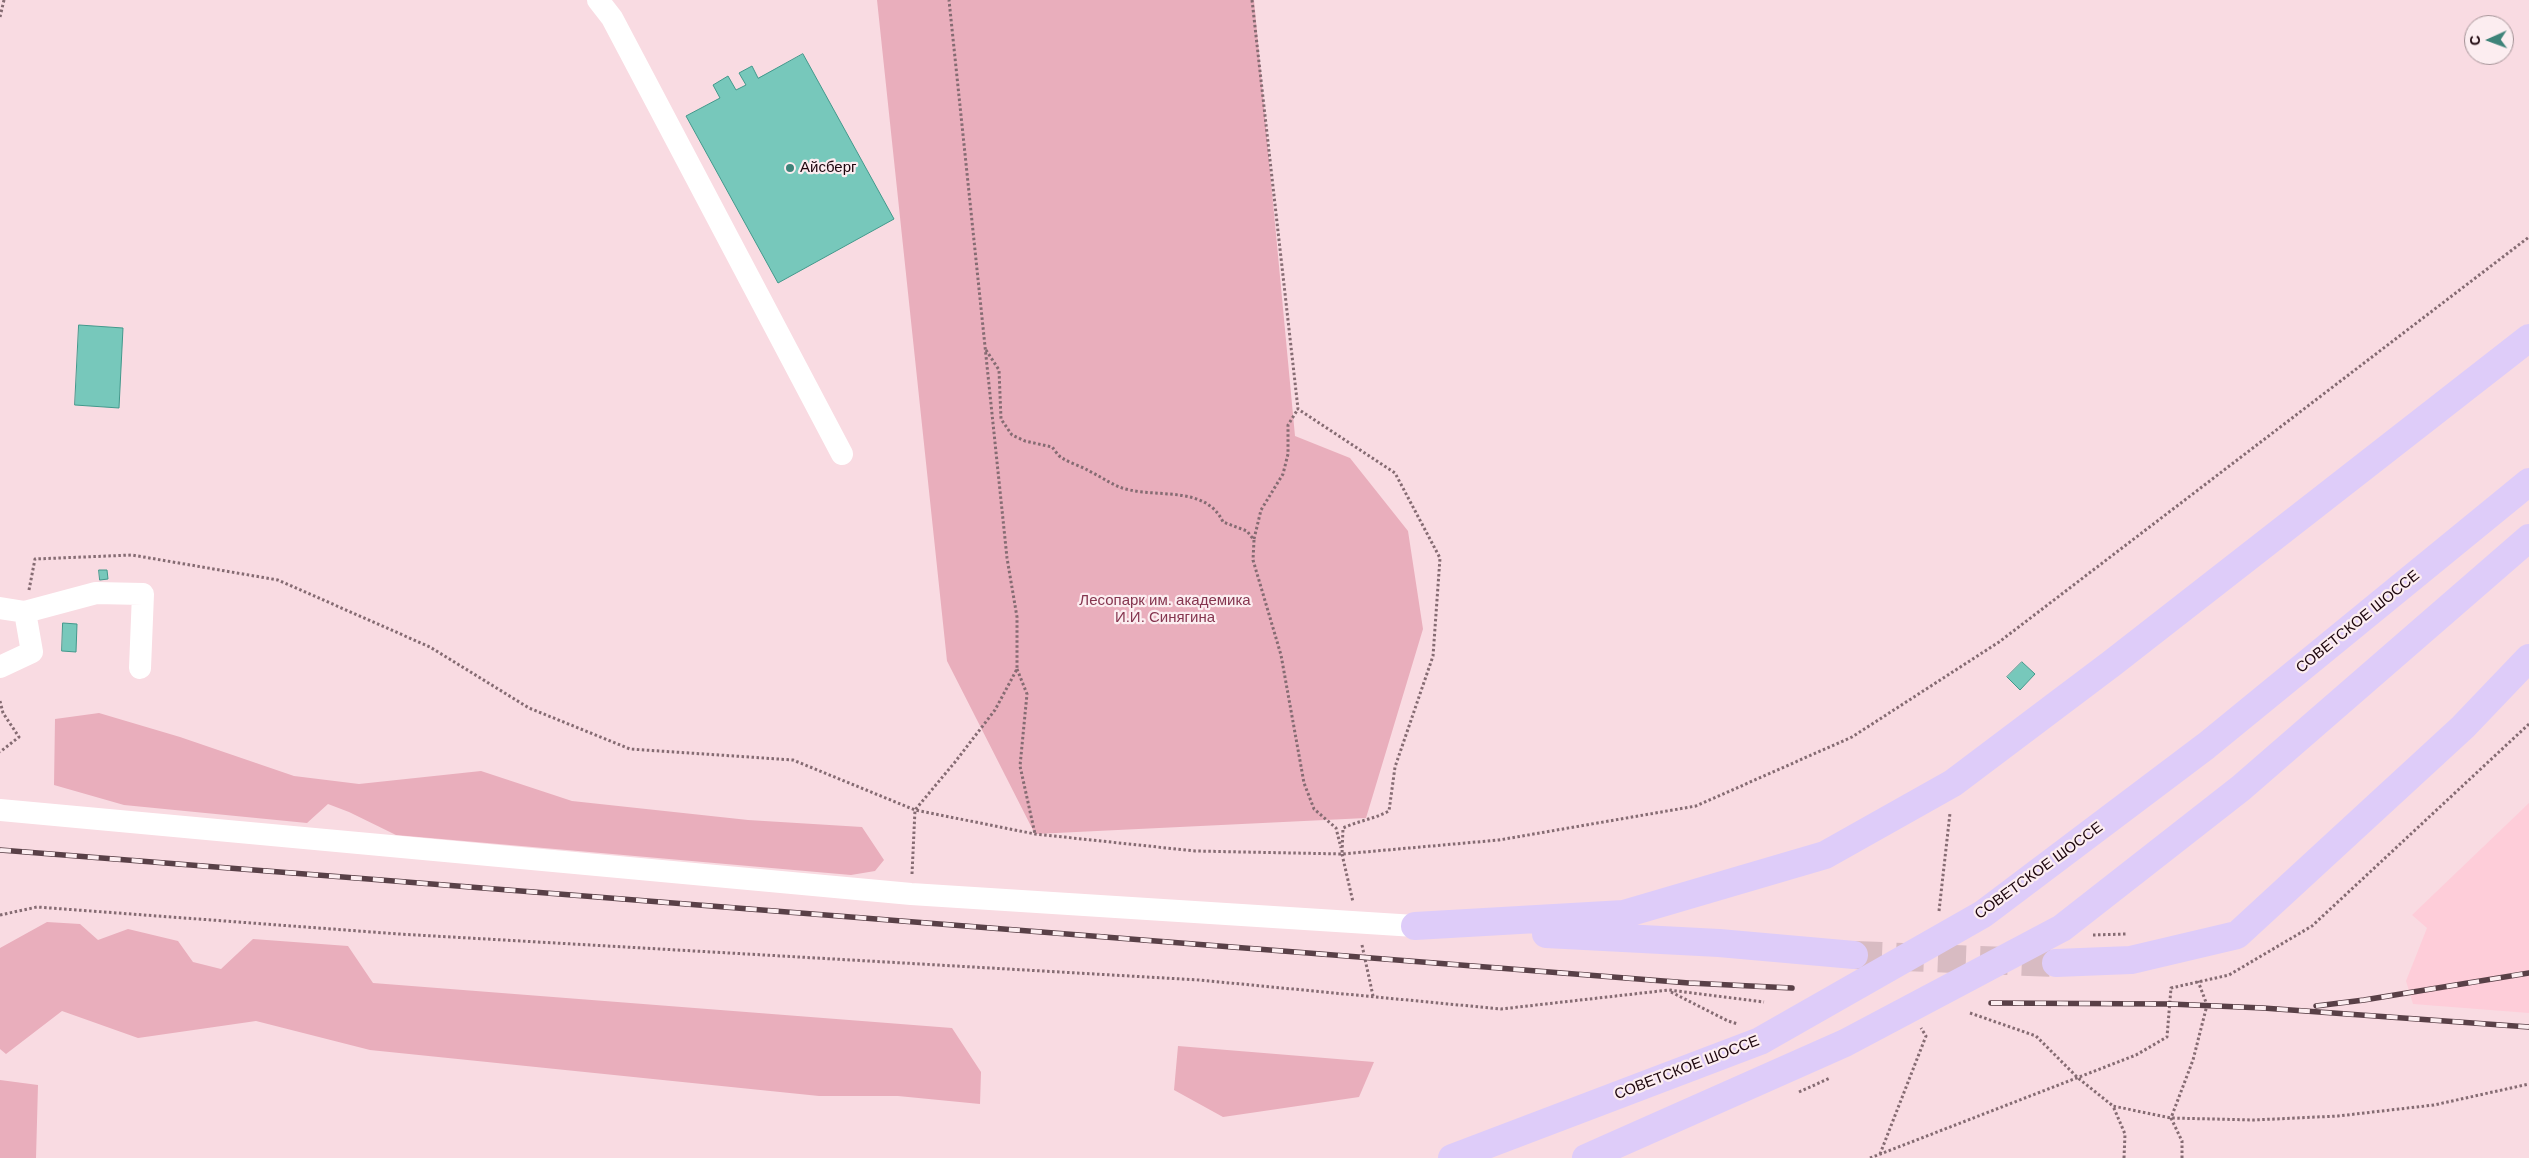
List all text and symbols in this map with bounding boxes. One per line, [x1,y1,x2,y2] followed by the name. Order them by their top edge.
[2464,15,2514,65] north arrow
[2467,35,2483,46] text: С
[800,159,856,177] place label: Айсберг
[784,162,796,174] marker: Айсберг
[2293,567,2423,677] street label: СОВЕТСКОЕ ШОССЕ
[1079,592,1251,627] park label: Лесопарк им. академика И.И. Синягина
[1972,819,2106,923] street label: СОВЕТСКОЕ ШОССЕ
[1612,1032,1762,1104] street label: СОВЕТСКОЕ ШОССЕ

